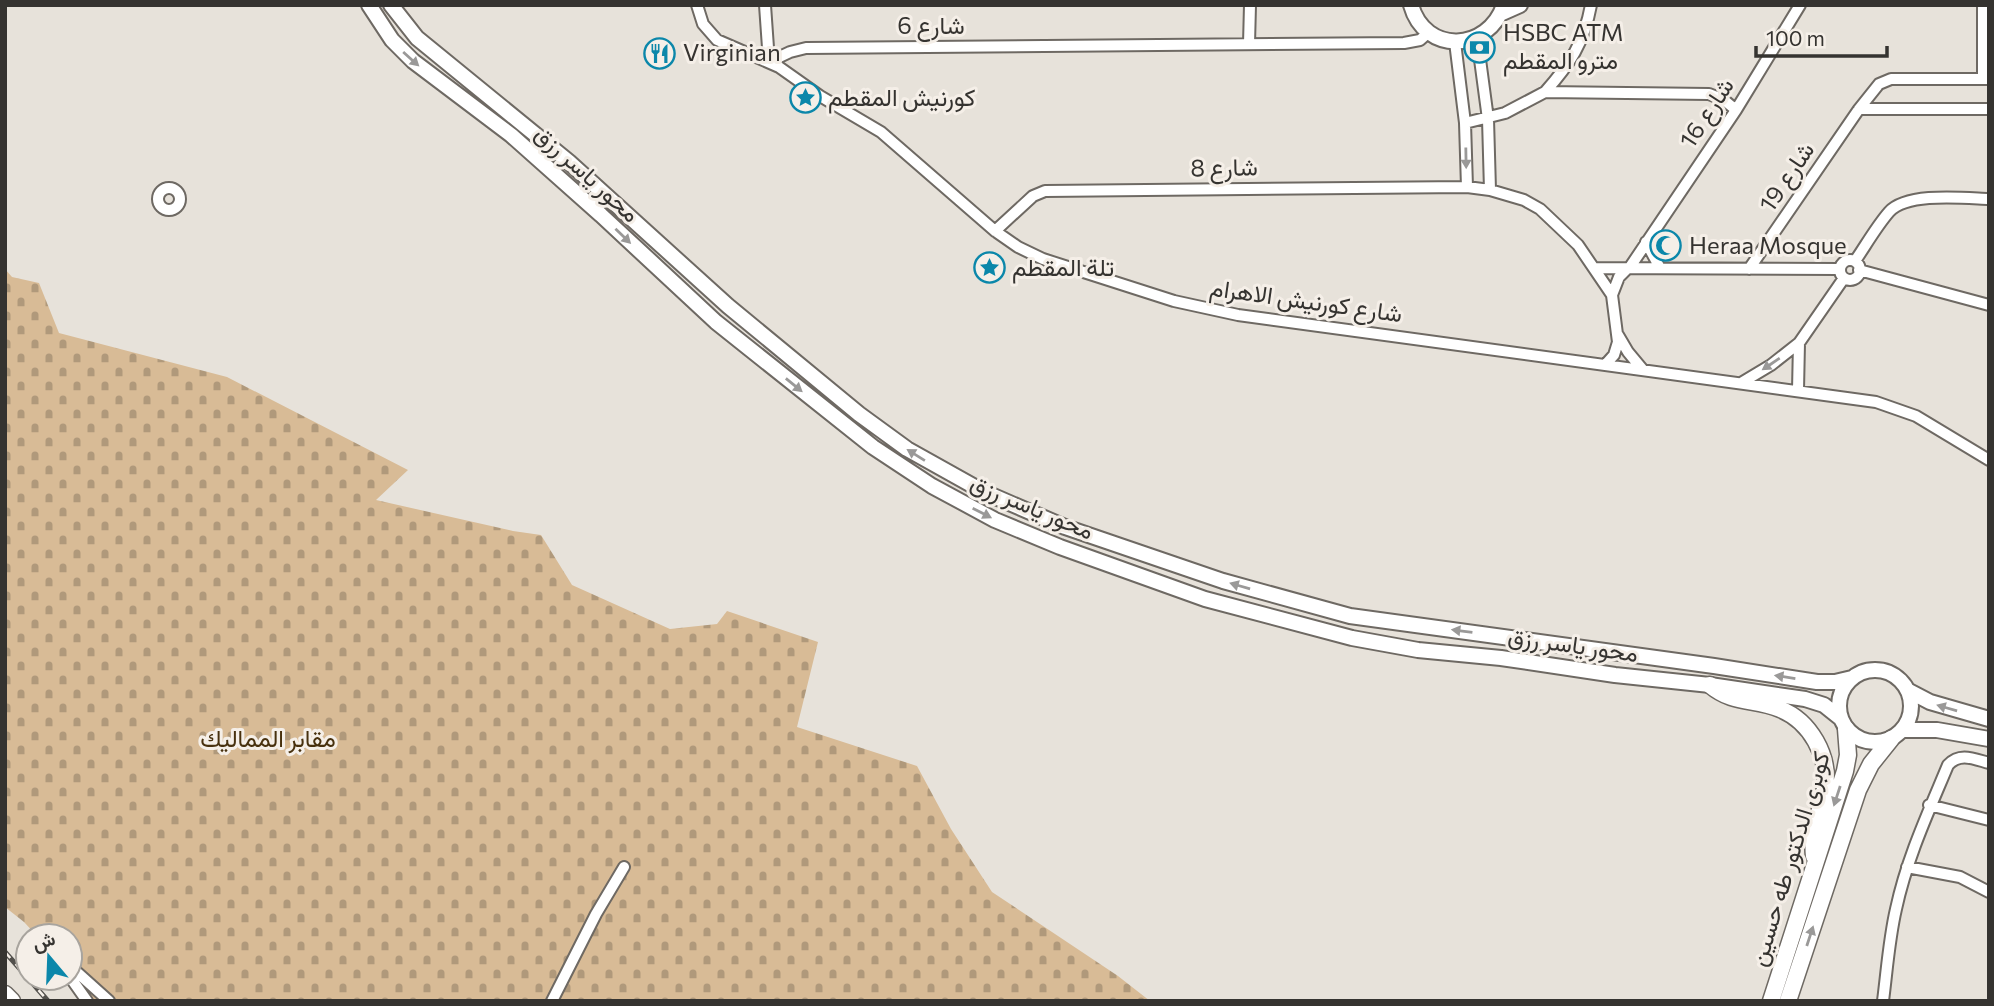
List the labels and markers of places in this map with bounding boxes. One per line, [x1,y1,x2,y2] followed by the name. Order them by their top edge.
[1503,17,1624,77] place label: HSBC ATM مترو المقطم
[1463,30,1497,64] bank icon: HSBC ATM مترو المقطم
[643,36,677,70] restaurant icon: Virginian
[683,37,781,66] place label: Virginian
[788,81,822,115] place icon: كورنيش المقطم
[828,82,975,114] place label: كورنيش المقطم
[1649,229,1683,263] mosque icon: Heraa Mosque
[1689,230,1847,259] place label: Heraa Mosque
[972,251,1006,285] place icon: تلة المقطم
[1012,252,1114,284] place label: تلة المقطم

